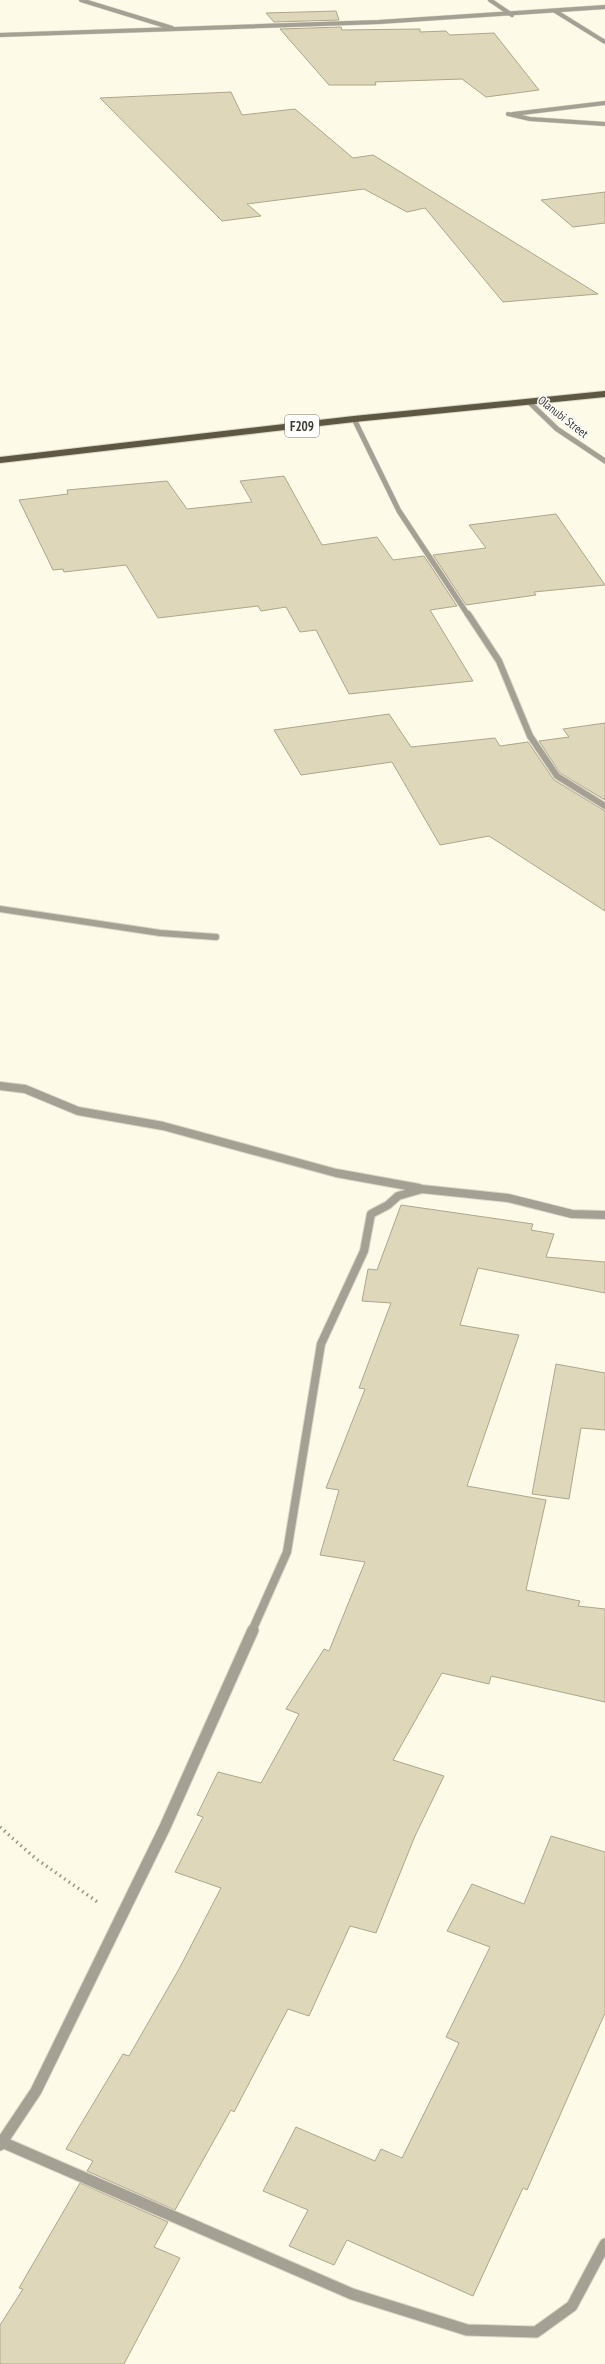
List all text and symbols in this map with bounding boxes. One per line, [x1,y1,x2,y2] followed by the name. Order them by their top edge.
[535,392,592,441] street label: Olanubi Street
[285,415,319,437] road number: F209

